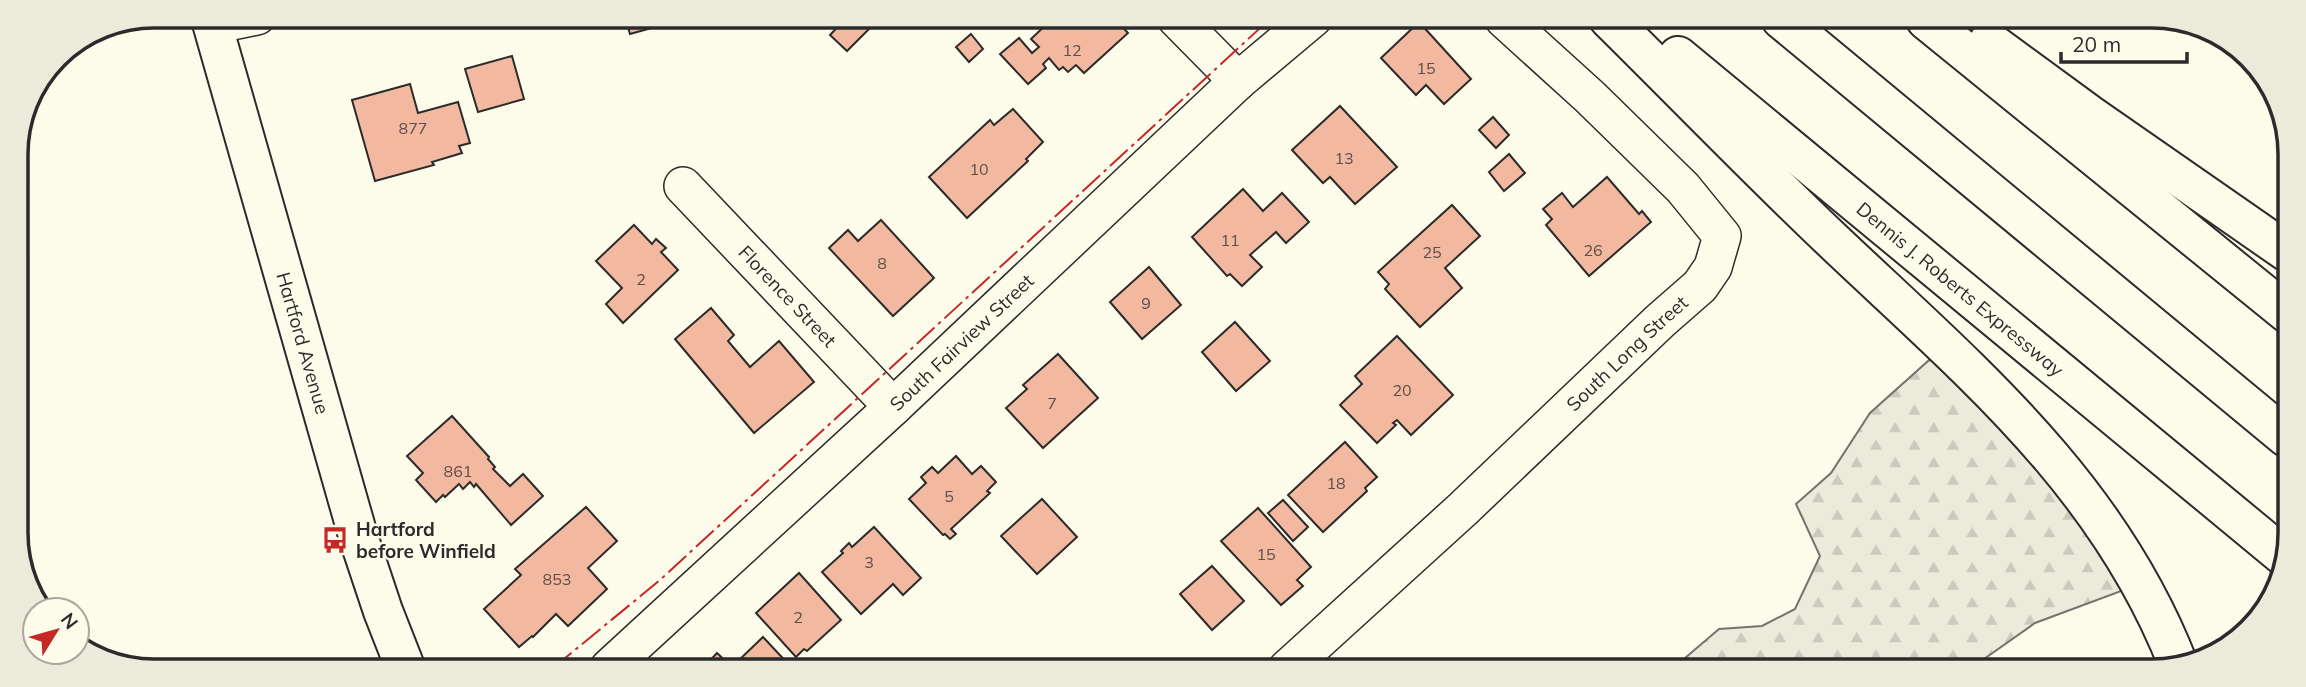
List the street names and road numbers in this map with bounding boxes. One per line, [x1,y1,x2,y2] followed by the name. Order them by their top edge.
[1852,197,2069,381] street label: Dennis J. Roberts Expressway
[734,240,842,352] street label: Florence Street
[885,268,1039,416] street label: South Fairview Street
[272,269,335,417] street label: Hartford Avenue
[1561,290,1693,416] street label: South Long Street

